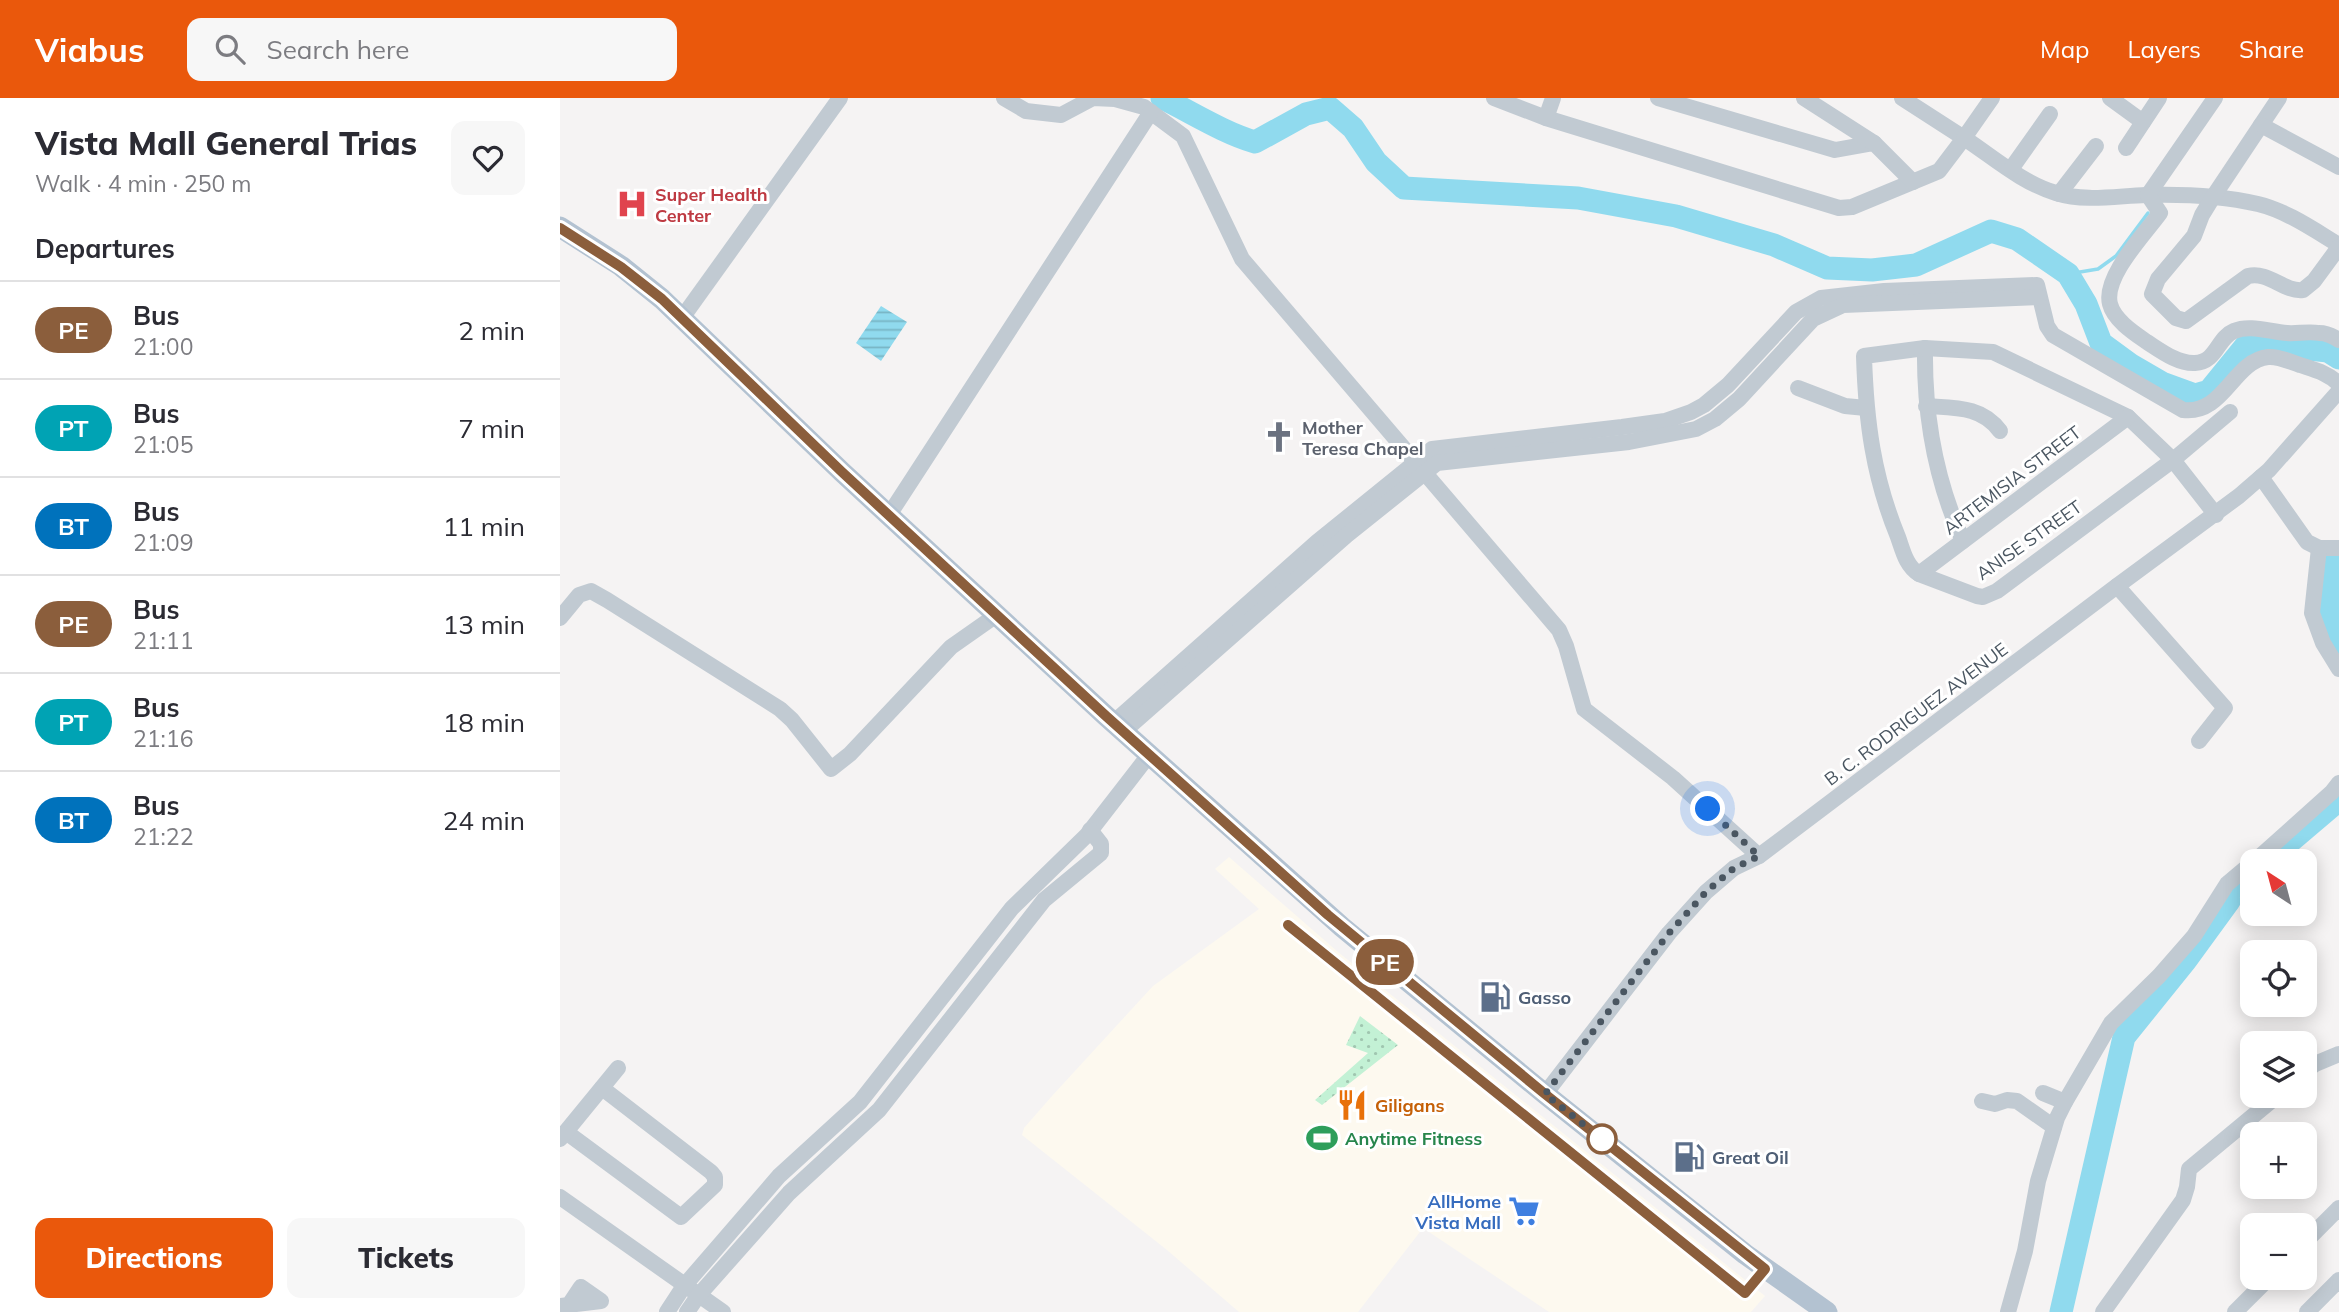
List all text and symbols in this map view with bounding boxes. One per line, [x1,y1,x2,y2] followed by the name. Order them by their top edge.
[187,18,677,81] search box
[35,29,145,70] text: Viabus
[211,30,249,68] icon: search
[267,33,409,66] text: Search here
[2040,34,2089,64] text: Map
[2127,34,2201,64] text: Layers
[2239,34,2304,64] text: Share
[451,121,525,195] button: heart
[35,122,417,163] text: Vista Mall General Trias
[35,169,252,198] text: Walk · 4 min · 250 m
[655,183,768,227] place label: Super Health Center
[615,187,649,221] hospital icon: Super Health Center
[35,232,175,265] text: Departures
[133,299,179,332] text: Bus
[458,314,525,347] text: 2 min
[58,315,89,345] text: PE
[133,332,193,361] text: 21:00
[133,397,179,430] text: Bus
[458,412,525,445] text: 7 min
[58,413,89,443] text: PT
[1302,416,1424,460] place label: Mother Teresa Chapel
[1262,420,1296,454] church icon: Mother Teresa Chapel
[1938,421,2086,539] street label: ARTEMISIA STREET
[133,430,193,459] text: 21:05
[133,495,179,528] text: Bus
[1972,495,2086,585] street label: ANISE STREET
[443,510,525,543] text: 11 min
[58,511,89,541] text: BT
[133,528,193,557] text: 21:09
[133,593,179,626] text: Bus
[443,608,525,641] text: 13 min
[58,609,89,639] text: PE
[133,626,193,655] text: 21:11
[1820,637,2012,791] street label: B. C. RODRIGUEZ AVENUE
[133,691,179,724] text: Bus
[443,706,525,739] text: 18 min
[58,707,89,737] text: PT
[133,724,193,753] text: 21:16
[133,789,179,822] text: Bus
[1690,791,1725,826] your location
[443,804,525,837] text: 24 min
[58,805,89,835] text: BT
[133,822,193,851] text: 21:22
[2240,849,2317,926] north arrow
[2240,849,2317,1290] map controls
[1354,939,1416,985] line badge: PE
[2240,940,2317,1017] button: locate
[1370,947,1400,977] text: PE
[1478,980,1512,1014] fuel station icon: Gasso
[1518,986,1571,1009] place label: Gasso
[2240,1031,2317,1108] button: layers
[1335,1088,1369,1122] restaurant icon: Giligans
[1375,1094,1445,1117] place label: Giligans
[1305,1121,1339,1155] sports icon: Anytime Fitness
[2240,1122,2317,1199] button: +
[1587,1124,1617,1154] unlabelled marker
[1345,1127,1482,1150] place label: Anytime Fitness
[1672,1140,1706,1174] fuel station icon: Great Oil
[1712,1146,1789,1169] place label: Great Oil
[1414,1190,1501,1234] place label: AllHome Vista Mall
[1507,1194,1541,1228] supermarket icon: AllHome Vista Mall
[2240,1213,2317,1290] button: −
[35,1218,273,1298] button: Directions
[287,1218,525,1298] button: Tickets

